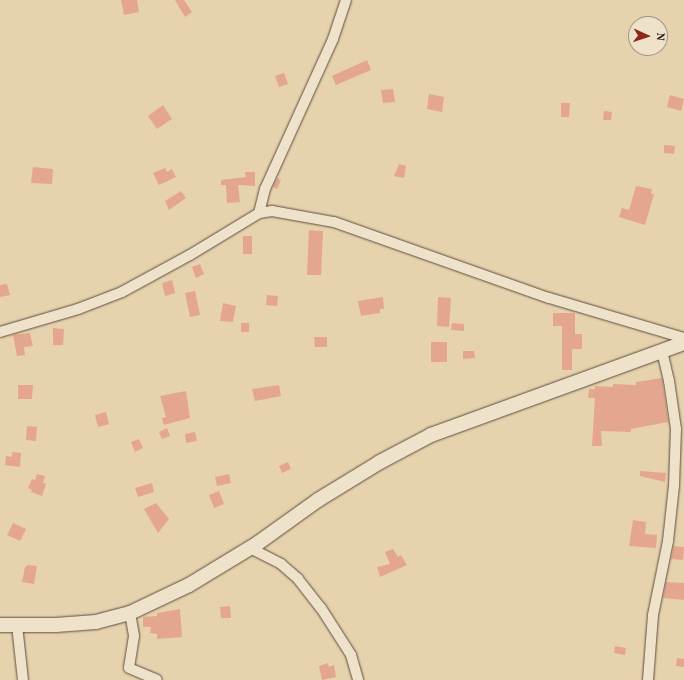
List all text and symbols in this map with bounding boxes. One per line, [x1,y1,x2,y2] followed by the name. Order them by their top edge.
[628,16,668,56] north arrow
[652,32,667,41] text: N

